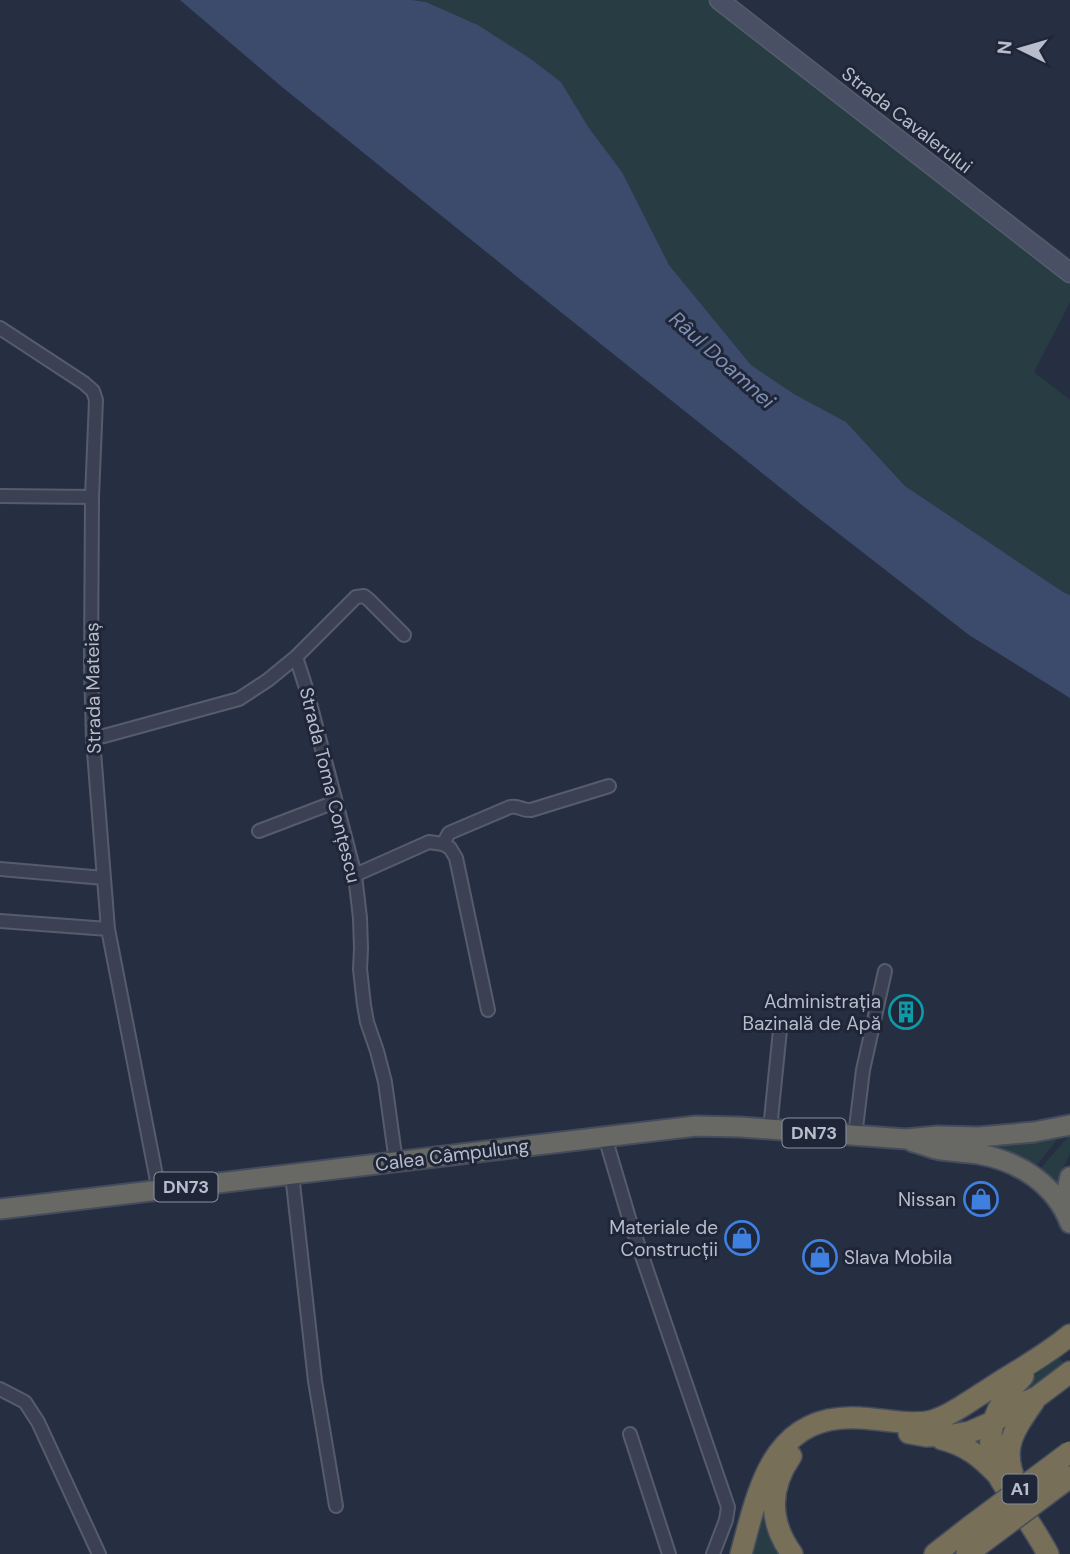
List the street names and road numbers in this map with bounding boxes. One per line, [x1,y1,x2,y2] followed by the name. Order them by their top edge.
[837,61,977,179] street label: Strada Cavalerului
[79,622,107,754] street label: Strada Mateiaș
[294,685,366,885] street label: Strada Toma Conțescu
[782,1118,846,1148] road number: DN73
[374,1133,531,1177] street label: Calea Câmpulung
[154,1172,218,1202] road number: DN73
[1002,1474,1038,1504] road number: A1

